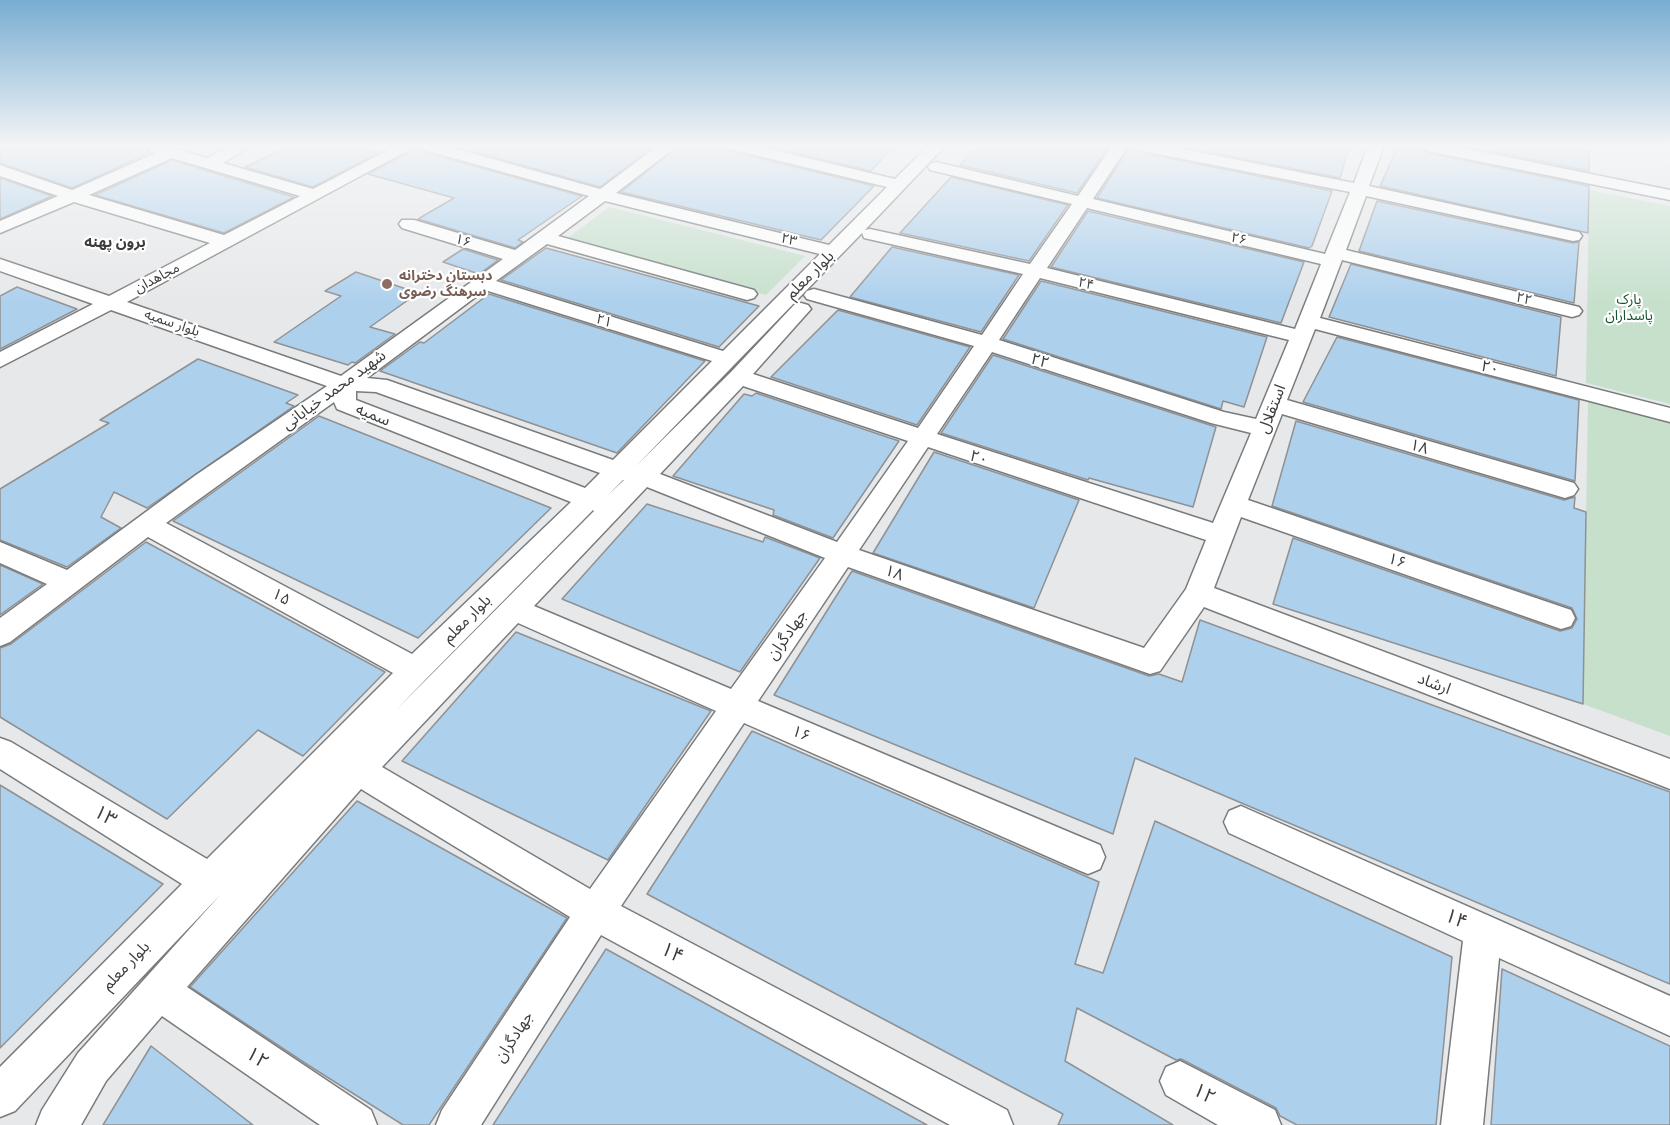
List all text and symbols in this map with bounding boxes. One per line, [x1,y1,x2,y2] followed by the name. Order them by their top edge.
[1229,229,1249,249] street label: ۲۶
[779,230,799,250] street label: ۲۳
[453,231,473,251] street label: ۱۶
[84,234,146,252] district label: برون پهنه
[782,247,838,303] street label: بلوار معلم
[132,259,182,297] street label: مجاهدان
[399,268,492,300] place label: دبستان دخترانه سرهنگ رضوی
[1076,274,1096,294] street label: ۲۴
[380,277,394,291] marker: دبستان دخترانه سرهنگ رضوی
[1514,289,1534,309] street label: ۲۲
[1605,292,1653,324] park label: پارک پاسداران
[142,306,202,340] street label: بلوار سمیه
[594,311,614,331] street label: ۲۱
[278,346,390,434] street label: شهید محمد خیابانی
[1028,349,1052,373] street label: ۲۲
[1479,356,1501,380] street label: ۲۰
[1254,382,1290,436] street label: استقلال
[353,399,393,431] street label: سمیه
[1408,435,1430,459] street label: ۱۸
[967,446,991,470] street label: ۲۰
[1385,549,1409,573] street label: ۱۶
[882,561,906,585] street label: ۱۸
[268,584,294,610] street label: ۱۵
[439,591,495,647] street label: بلوار معلم
[763,606,811,664] street label: جهادگران
[1415,669,1453,699] street label: ارشاد
[789,722,813,746] street label: ۱۶
[89,800,121,832] street label: ۱۳
[1441,903,1471,935] street label: ۱۴
[656,937,688,969] street label: ۱۴
[98,938,154,994] street label: بلوار معلم
[490,1008,538,1066] street label: جهادگران
[241,1042,273,1074] street label: ۱۲
[1188,1078,1220,1110] street label: ۱۲

